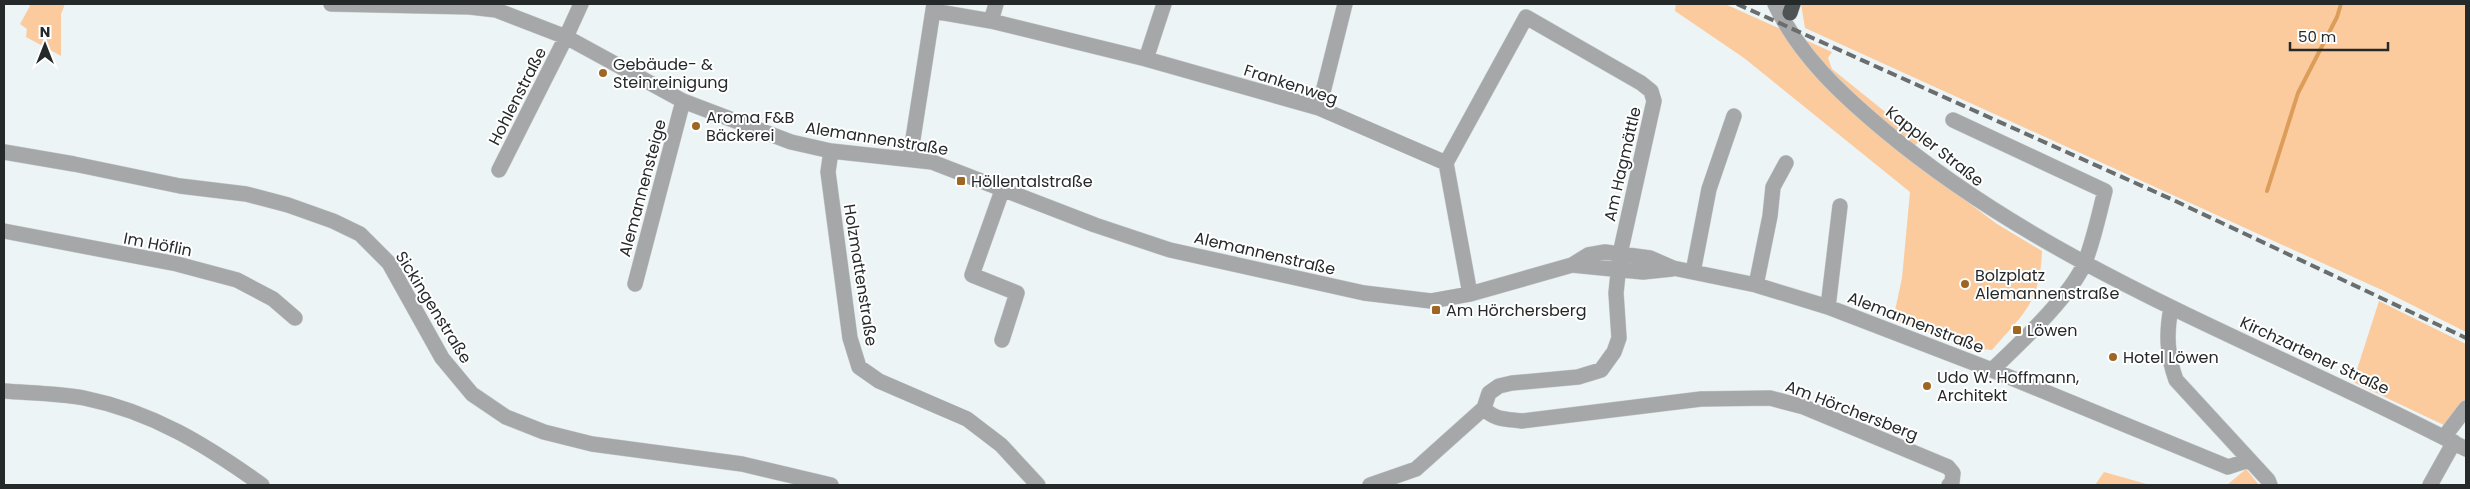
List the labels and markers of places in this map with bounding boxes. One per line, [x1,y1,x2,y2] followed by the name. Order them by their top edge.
[613,53,728,94] place label: Gebäude- & Steinreinigung
[597,67,609,79] marker: Gebäude- & Steinreinigung
[706,106,794,147] place label: Aroma F&B Bäckerei
[690,120,702,132] marker: Aroma F&B Bäckerei
[971,170,1093,193] place label: Höllentalstraße
[955,175,967,187] marker: Höllentalstraße
[1975,264,2119,305] place label: Bolzplatz Alemannenstraße
[1959,278,1971,290] marker: Bolzplatz Alemannenstraße
[1446,299,1587,322] place label: Am Hörchersberg
[1430,304,1442,316] marker: Am Hörchersberg
[2027,319,2077,342] place label: Löwen
[2011,324,2023,336] marker: Löwen
[2123,346,2219,369] place label: Hotel Löwen
[2107,351,2119,363] marker: Hotel Löwen
[1937,366,2079,407] place label: Udo W. Hoffmann, Architekt
[1921,380,1933,392] marker: Udo W. Hoffmann, Architekt

